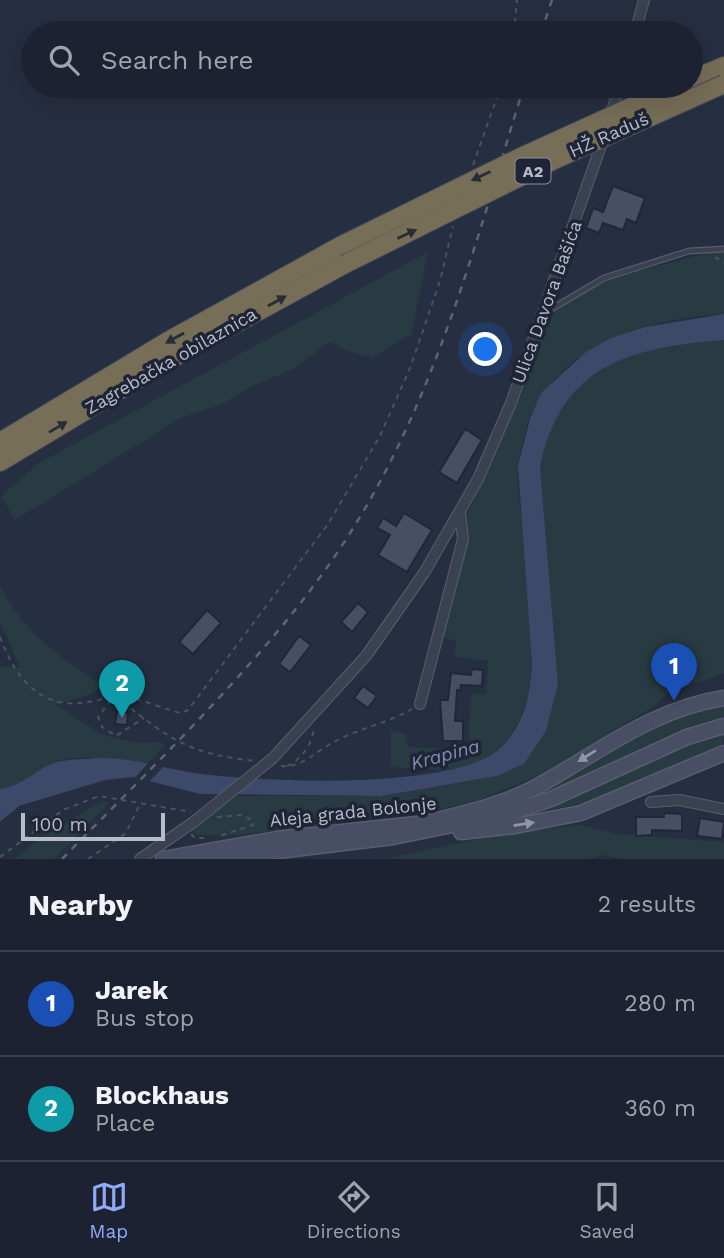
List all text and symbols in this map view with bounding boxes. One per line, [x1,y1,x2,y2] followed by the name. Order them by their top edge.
[21,21,703,98] search box
[45,41,83,79] icon: search
[101,45,253,75] text: Search here
[566,108,652,161] street label: HŽ Raduš
[516,158,550,183] road number: A2
[471,170,491,182] one-way arrow
[507,218,586,386] street label: Ulica Davora Bašića
[396,229,417,240] one-way arrow
[267,295,286,307] one-way arrow
[81,303,260,418] street label: Zagrebačka obilaznica
[165,332,185,344] one-way arrow
[468,332,502,366] your location
[49,421,68,433] one-way arrow
[651,643,697,701] pin: 1
[99,660,145,718] pin: 2
[408,734,482,775] water label: Krapina
[577,749,596,762] one-way arrow
[268,792,437,831] street label: Aleja grada Bolonje
[21,810,164,842] scale bar
[32,813,88,836] text: 100 m
[513,818,535,829] one-way arrow
[28,887,133,922] text: Nearby
[598,891,696,918] text: 2 results
[95,975,168,1005] text: Jarek
[46,990,56,1017] text: 1
[624,990,696,1017] text: 280 m
[95,1005,194,1032] text: Bus stop
[95,1080,229,1110] text: Blockhaus
[44,1095,58,1122] text: 2
[625,1095,696,1122] text: 360 m
[95,1110,155,1137] text: Place
[89,1178,128,1243] tab: Map
[307,1178,401,1243] tab: Directions
[579,1178,635,1243] tab: Saved

